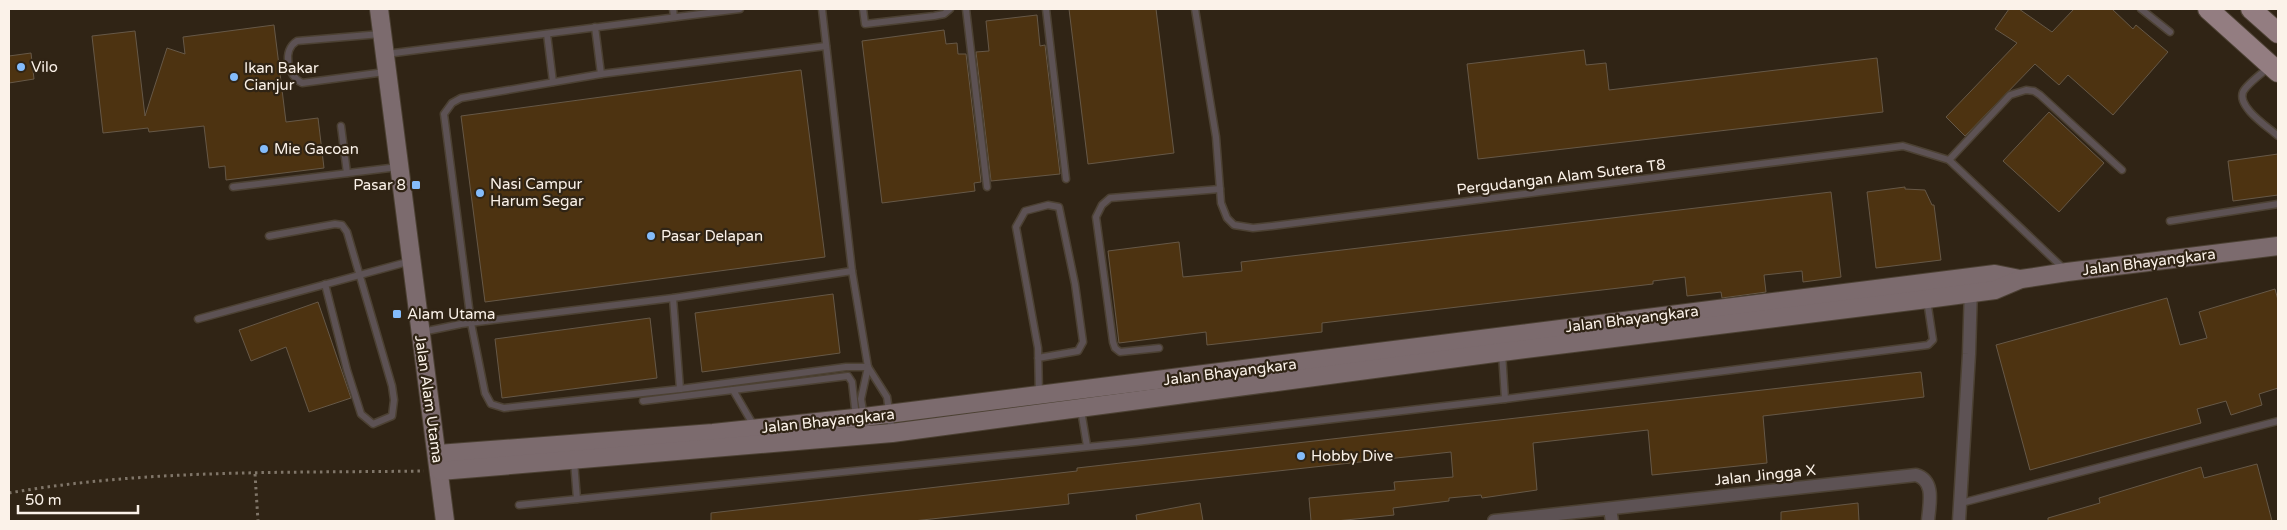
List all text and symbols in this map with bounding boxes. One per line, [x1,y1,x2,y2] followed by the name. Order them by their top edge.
[31,58,58,76] place label: Vilo
[244,59,319,94] place label: Ikan Bakar Cianjur
[15,61,27,73] marker: Vilo
[228,71,240,83] marker: Ikan Bakar Cianjur
[274,140,359,158] place label: Mie Gacoan
[258,143,270,155] marker: Mie Gacoan
[1455,155,1667,199] street label: Pergudangan Alam Sutera T8
[490,175,584,210] place label: Nasi Campur Harum Segar
[353,176,406,194] place label: Pasar 8
[410,179,422,191] marker: Pasar 8
[474,187,486,199] marker: Nasi Campur Harum Segar
[661,227,763,245] place label: Pasar Delapan
[645,230,657,242] marker: Pasar Delapan
[2081,245,2217,279] street label: Jalan Bhayangkara
[1564,302,1700,336] street label: Jalan Bhayangkara
[407,305,496,323] place label: Alam Utama
[391,308,403,320] marker: Alam Utama
[411,334,447,464] street label: Jalan Alam Utama
[1162,355,1298,389] street label: Jalan Bhayangkara
[760,405,896,437] street label: Jalan Bhayangkara
[1311,447,1393,465] place label: Hobby Dive
[1295,450,1307,462] marker: Hobby Dive
[1713,461,1817,489] street label: Jalan Jingga X
[18,482,138,514] scale bar
[25,491,62,509] text: 50 m

